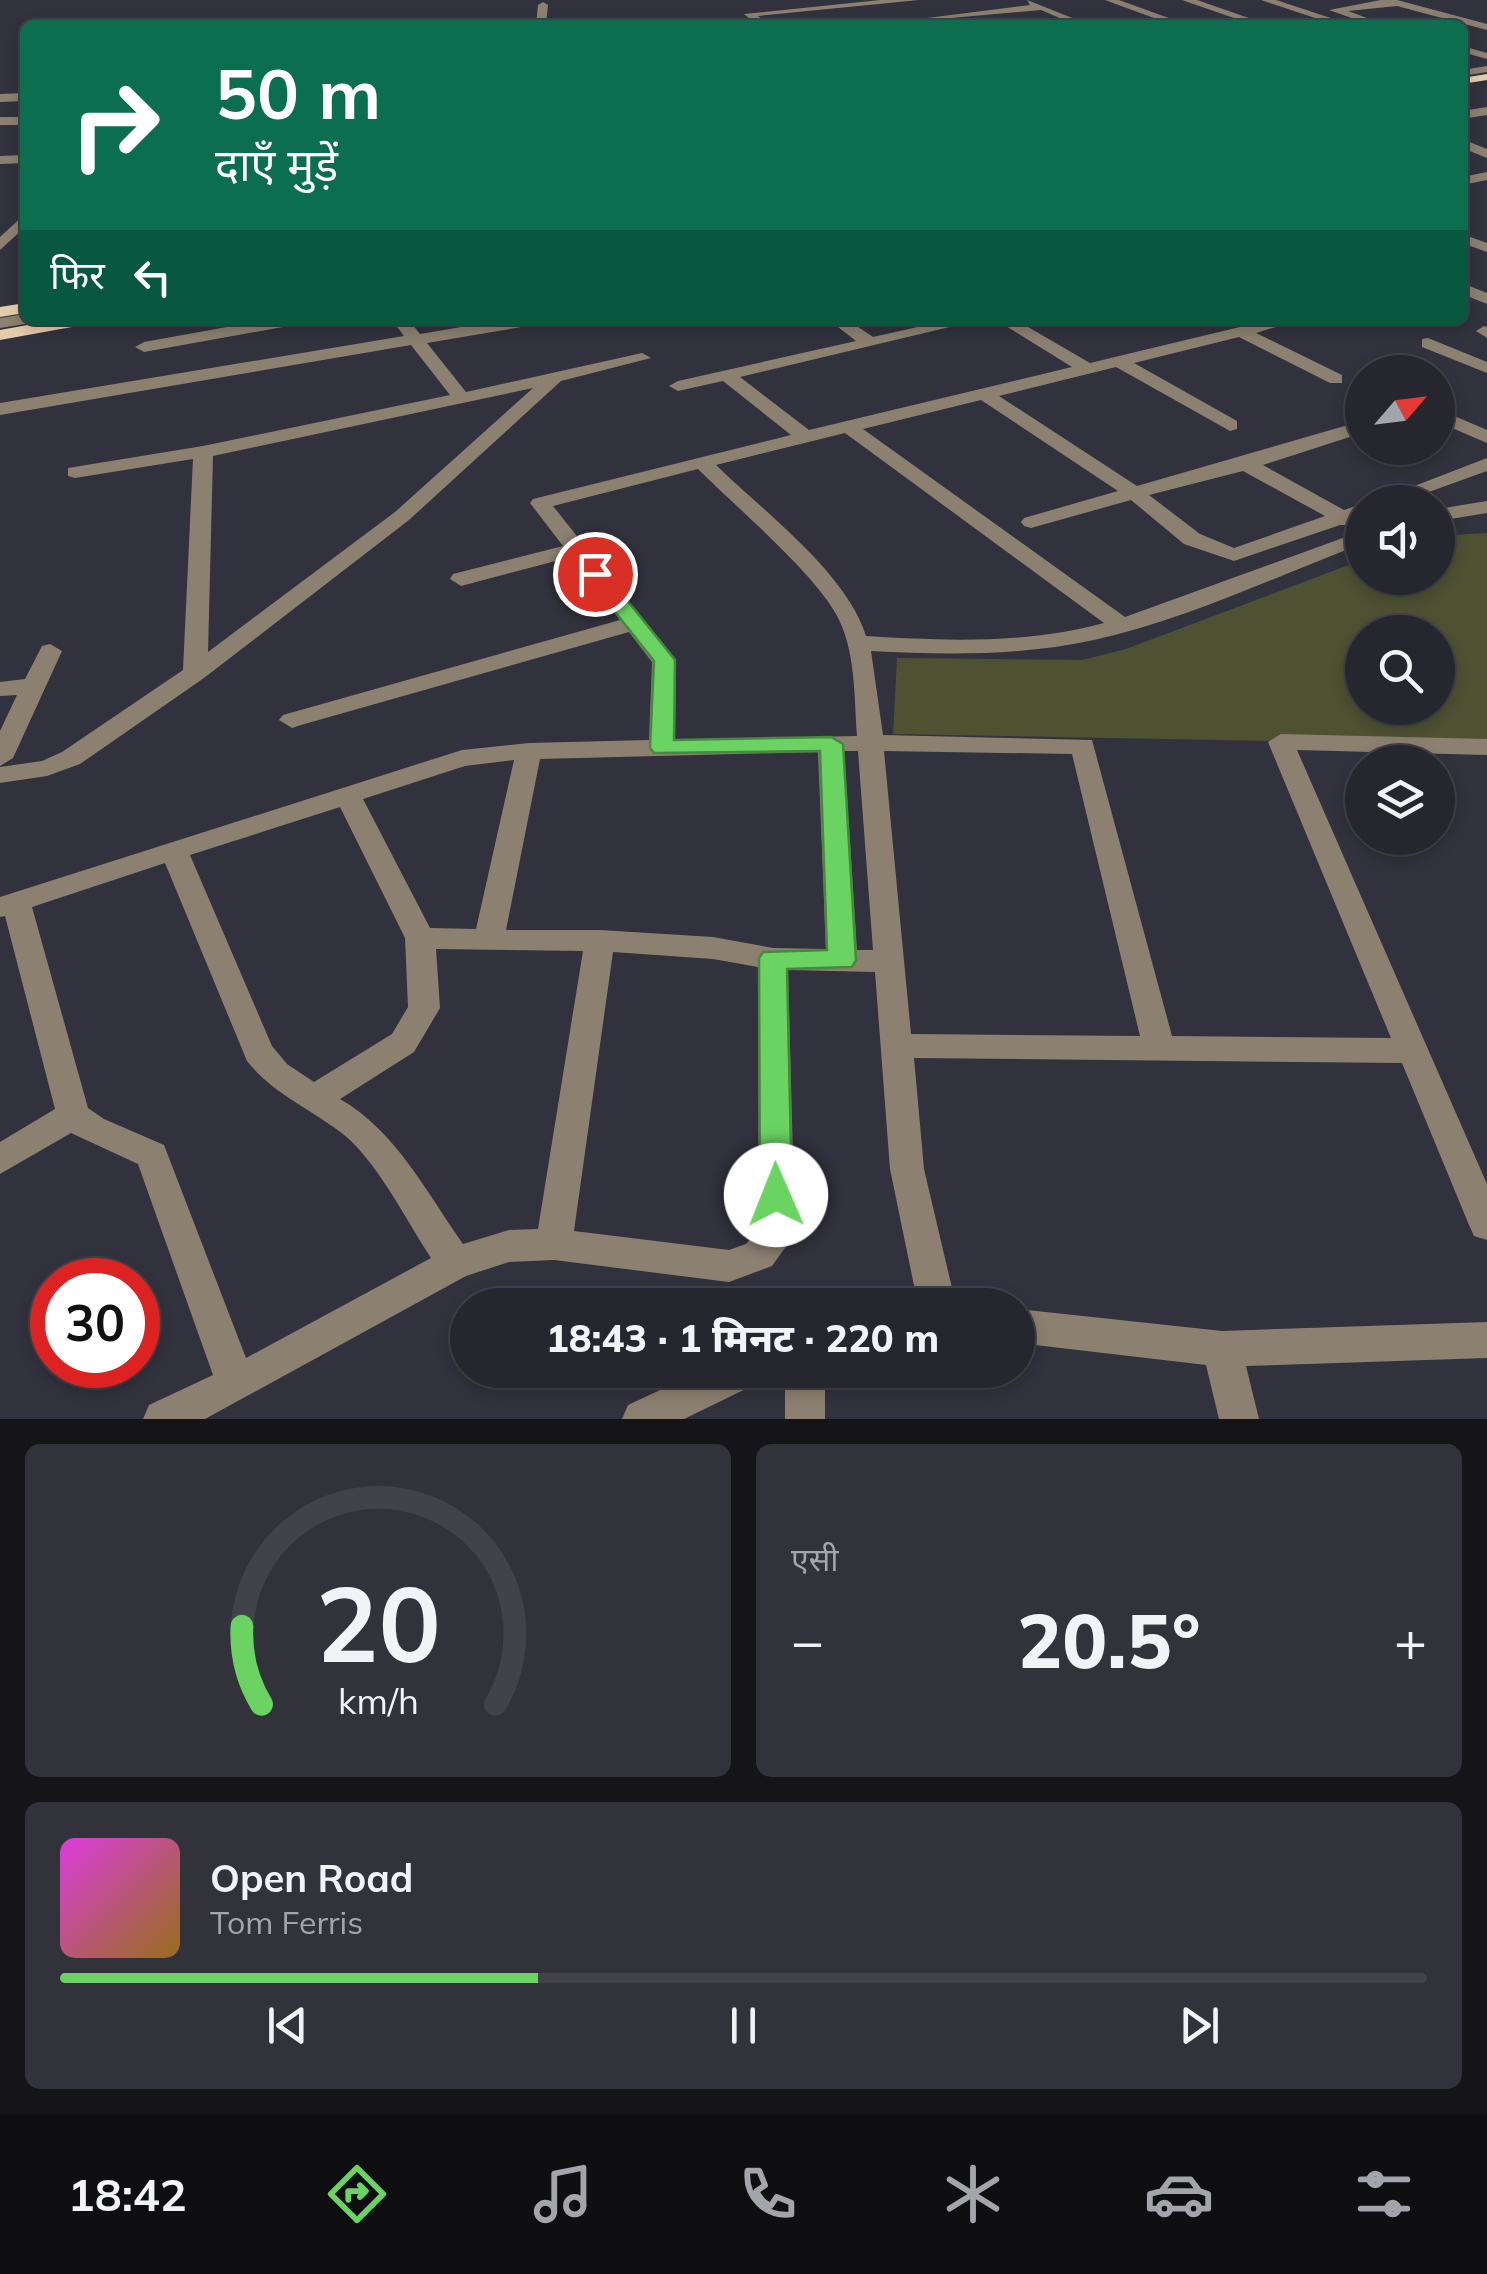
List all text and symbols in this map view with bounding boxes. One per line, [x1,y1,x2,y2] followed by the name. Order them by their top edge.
[215,49,381,137] text: 50 m
[50,60,180,190] icon: right
[215,136,338,192] text: दाएँ मुड़ें
[125,250,180,305] icon: left
[50,251,105,299] text: फिर
[1345,355,1455,465] north arrow
[1345,355,1455,855] map controls
[1345,485,1455,595] button: sound
[553,532,638,617] pin
[568,547,623,602] icon: arrive
[1345,615,1455,725] button: search
[1345,745,1455,855] button: layers
[724,1143,828,1247] position arrow
[30,1258,160,1388] speed limit sign: 30
[546,1314,939,1362] text: 18:43 · 1 मिनट · 220 m
[791,1539,839,1579] text: एसी
[316,1557,440,1688] text: 20
[1017,1593,1201,1687] text: 20.5°
[791,1606,824,1675] text: −
[1394,1606,1427,1675] text: +
[338,1678,418,1723] text: km/h
[210,1854,413,1902] text: Open Road
[210,1902,363,1942] text: Tom Ferris
[260,1998,315,2053] icon: previous
[716,1998,771,2053] icon: pause
[1172,1998,1227,2053] icon: next
[322,2159,392,2229] icon: directions
[528,2159,598,2229] icon: music
[733,2159,803,2229] icon: phone
[938,2159,1008,2229] icon: climate
[1144,2159,1214,2229] icon: car
[1349,2159,1419,2229] icon: filters
[68,2166,187,2222] text: 18:42

